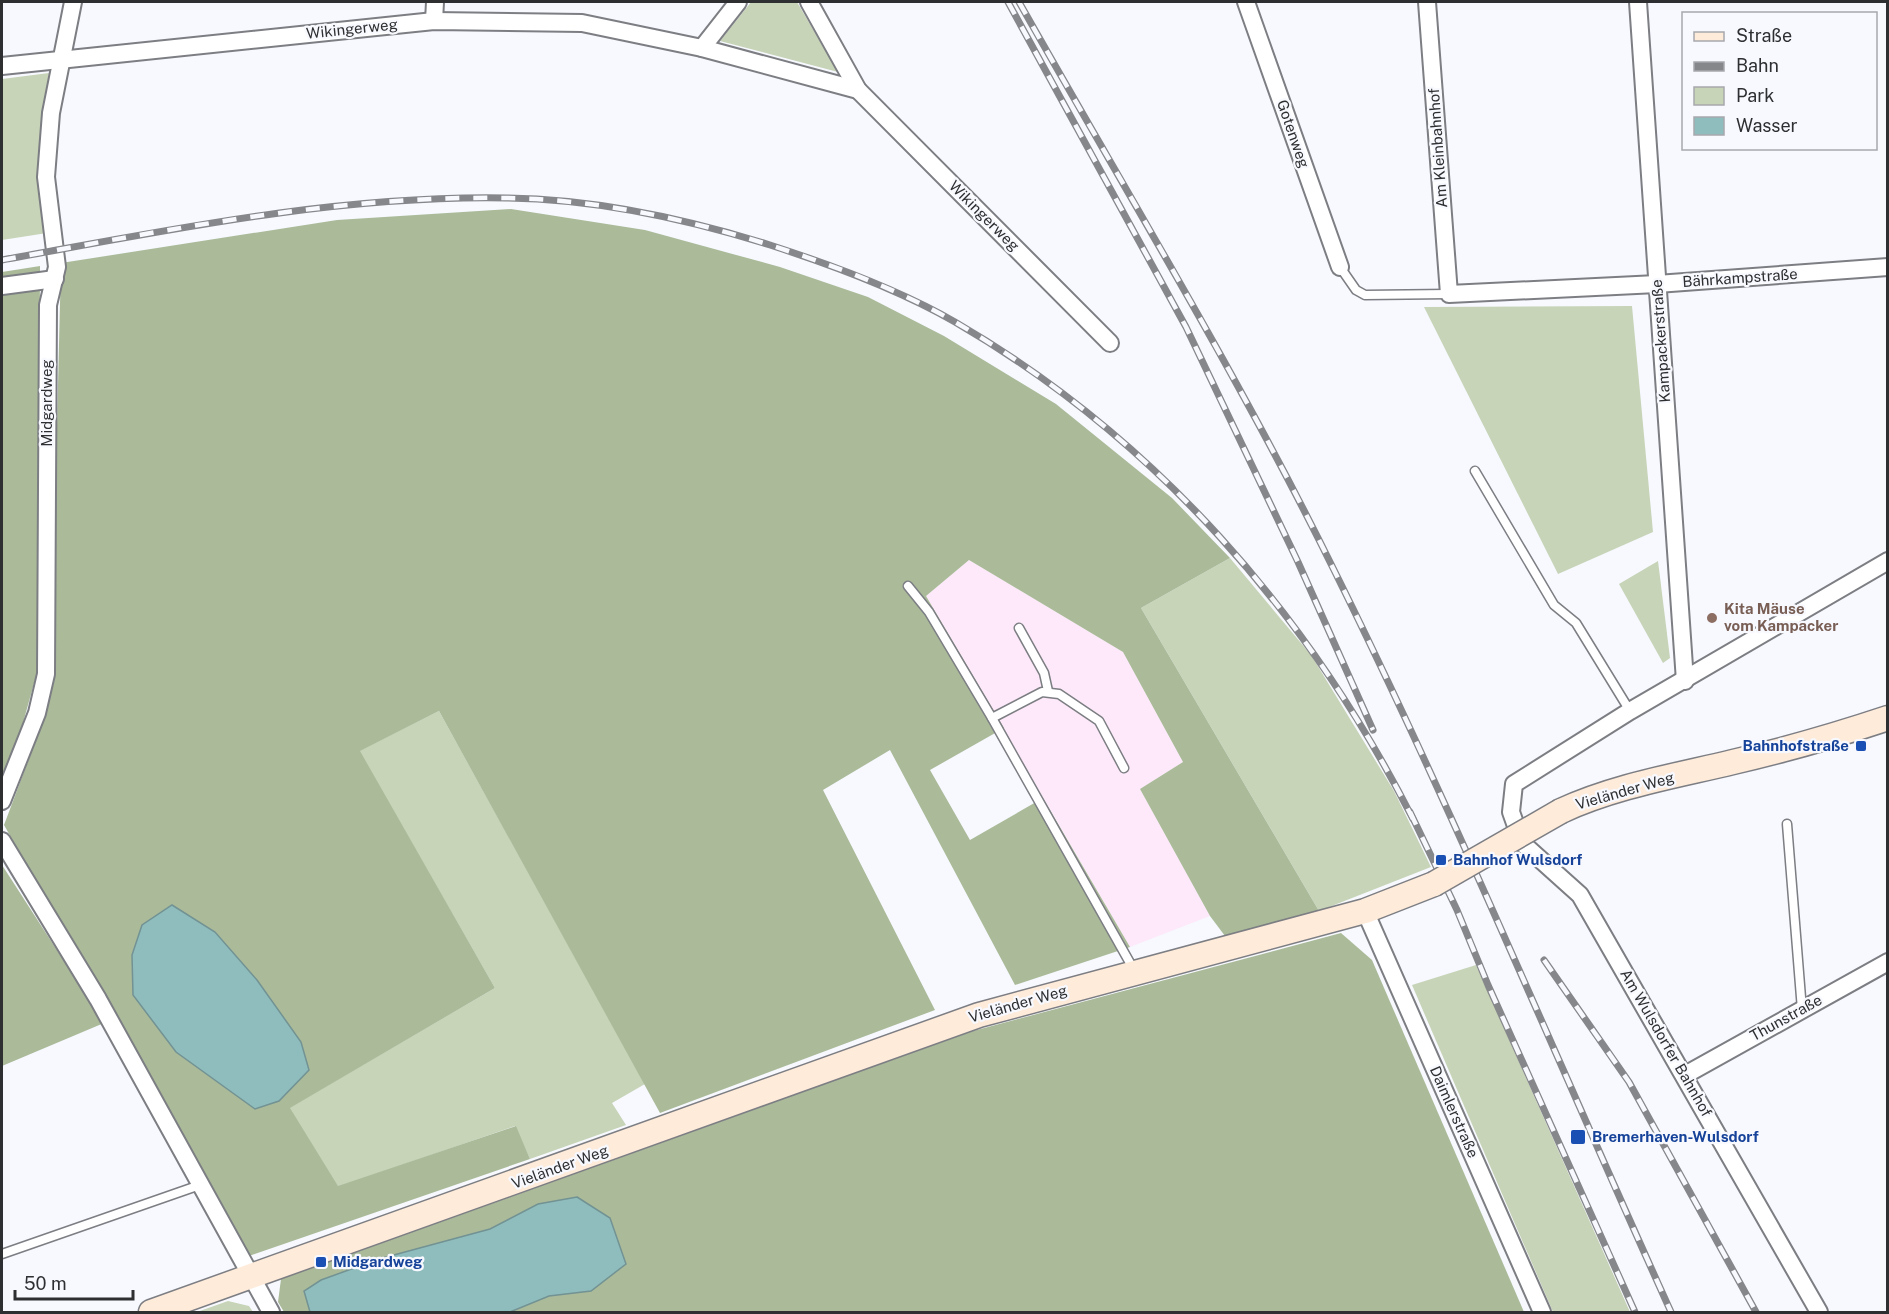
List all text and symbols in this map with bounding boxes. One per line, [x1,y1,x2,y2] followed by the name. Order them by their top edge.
[1682,12,1877,150] legend
[305,15,399,42] street label: Wikingerweg
[1736,25,1792,46] text: Straße
[1736,55,1779,76] text: Bahn
[1736,85,1774,106] text: Park
[1425,88,1450,208] street label: Am Kleinbahnhof
[1274,98,1313,170] street label: Gotenweg
[1736,115,1798,136] text: Wasser
[946,177,1023,254] street label: Wikingerweg
[1682,265,1798,290] street label: Bährkampstraße
[1648,279,1673,403] street label: Kampackerstraße
[38,359,55,447] street label: Midgardweg
[1724,600,1838,634] place label: Kita Mäuse vom Kampacker
[1705,611,1719,625] marker: Kita Mäuse vom Kampacker
[1743,737,1849,754] place label: Bahnhofstraße
[1854,739,1868,753] marker: Bahnhofstraße
[1574,768,1676,813] street label: Vieländer Weg
[1453,851,1582,868] place label: Bahnhof Wulsdorf
[1434,853,1448,867] marker: Bahnhof Wulsdorf
[1617,966,1716,1120] street label: Am Wulsdorfer Bahnhof
[967,981,1069,1026] street label: Vieländer Weg
[1747,991,1825,1044] street label: Thunstraße
[1427,1063,1482,1160] street label: Daimlerstraße
[1569,1128,1587,1146] marker: Bremerhaven-Wulsdorf
[1592,1128,1759,1145] place label: Bremerhaven-Wulsdorf
[509,1141,611,1192] street label: Vieländer Weg
[333,1253,423,1270] place label: Midgardweg
[314,1255,328,1269] marker: Midgardweg
[15,1263,134,1301] scale bar
[24,1273,67,1294] text: 50 m

